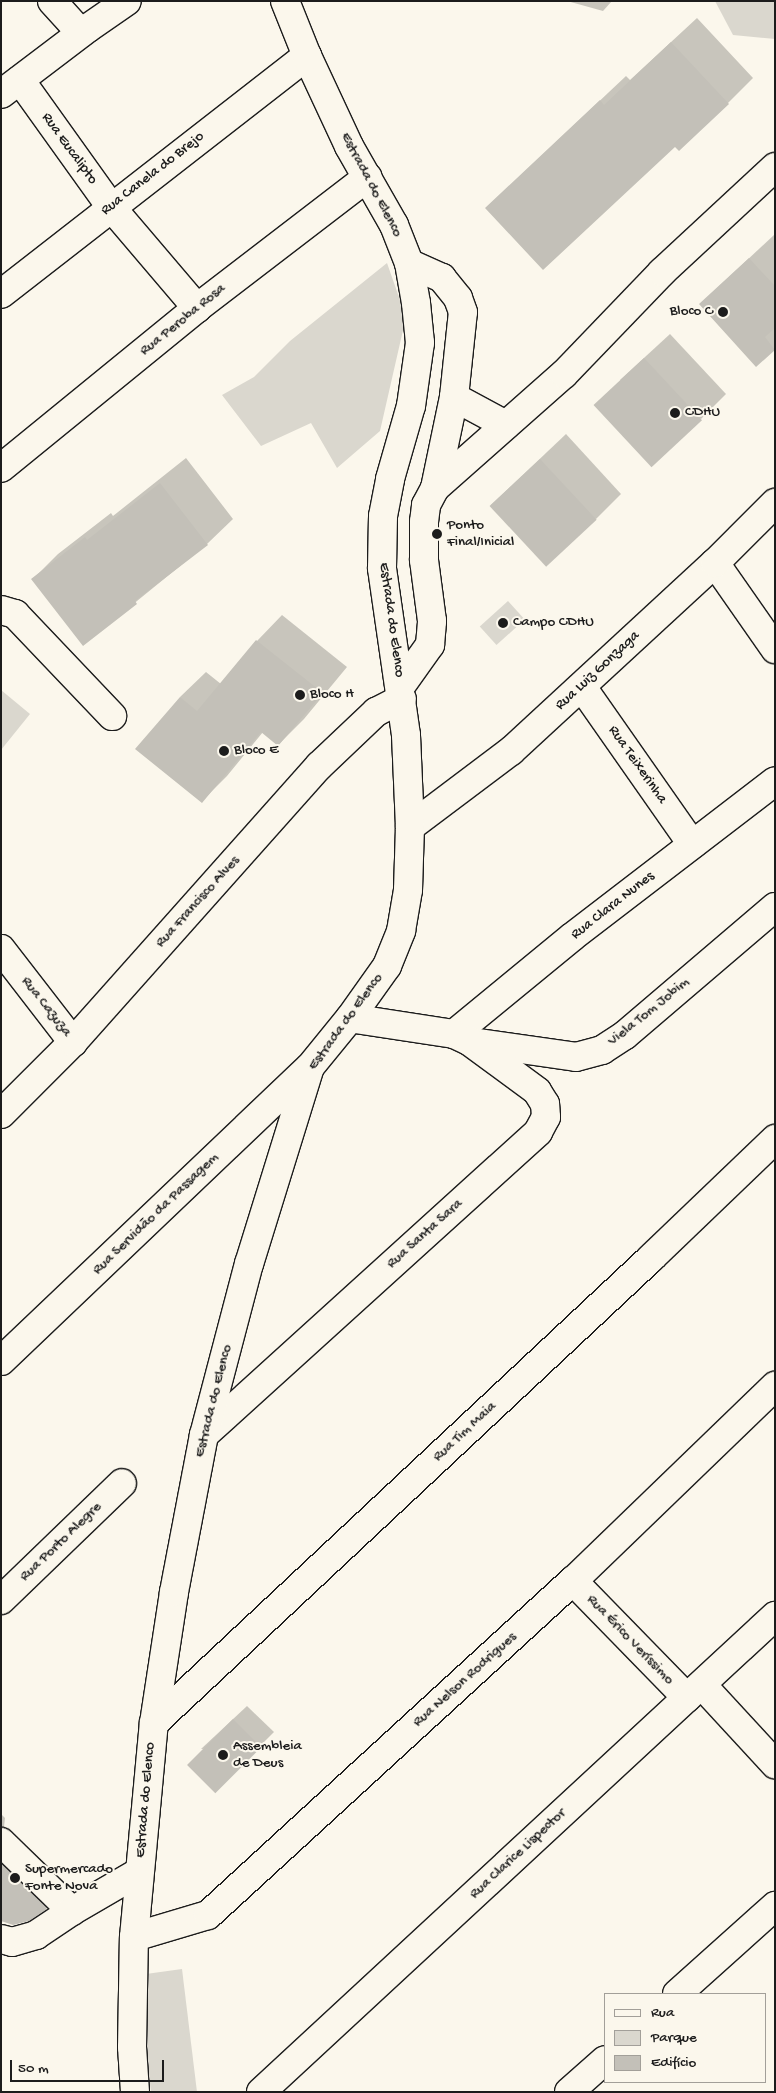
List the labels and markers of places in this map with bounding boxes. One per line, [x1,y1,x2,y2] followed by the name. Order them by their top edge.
[670,303,713,321] place label: Bloco C
[717,306,729,318] marker: Bloco C
[685,404,720,422] place label: CDHU
[669,407,681,419] marker: CDHU
[447,516,514,551] place label: Ponto Final/Inicial
[431,528,443,540] marker: Ponto Final/Inicial
[513,614,594,632] place label: Campo CDHU
[497,617,509,629] marker: Campo CDHU
[310,686,354,704] place label: Bloco H
[294,689,306,701] marker: Bloco H
[234,742,279,760] place label: Bloco E
[218,745,230,757] marker: Bloco E
[233,1737,302,1772] place label: Assembleia de Deus
[217,1749,229,1761] marker: Assembleia de Deus
[25,1860,113,1895] place label: Supermercado Fonte Nova
[9,1872,21,1884] marker: Supermercado Fonte Nova

